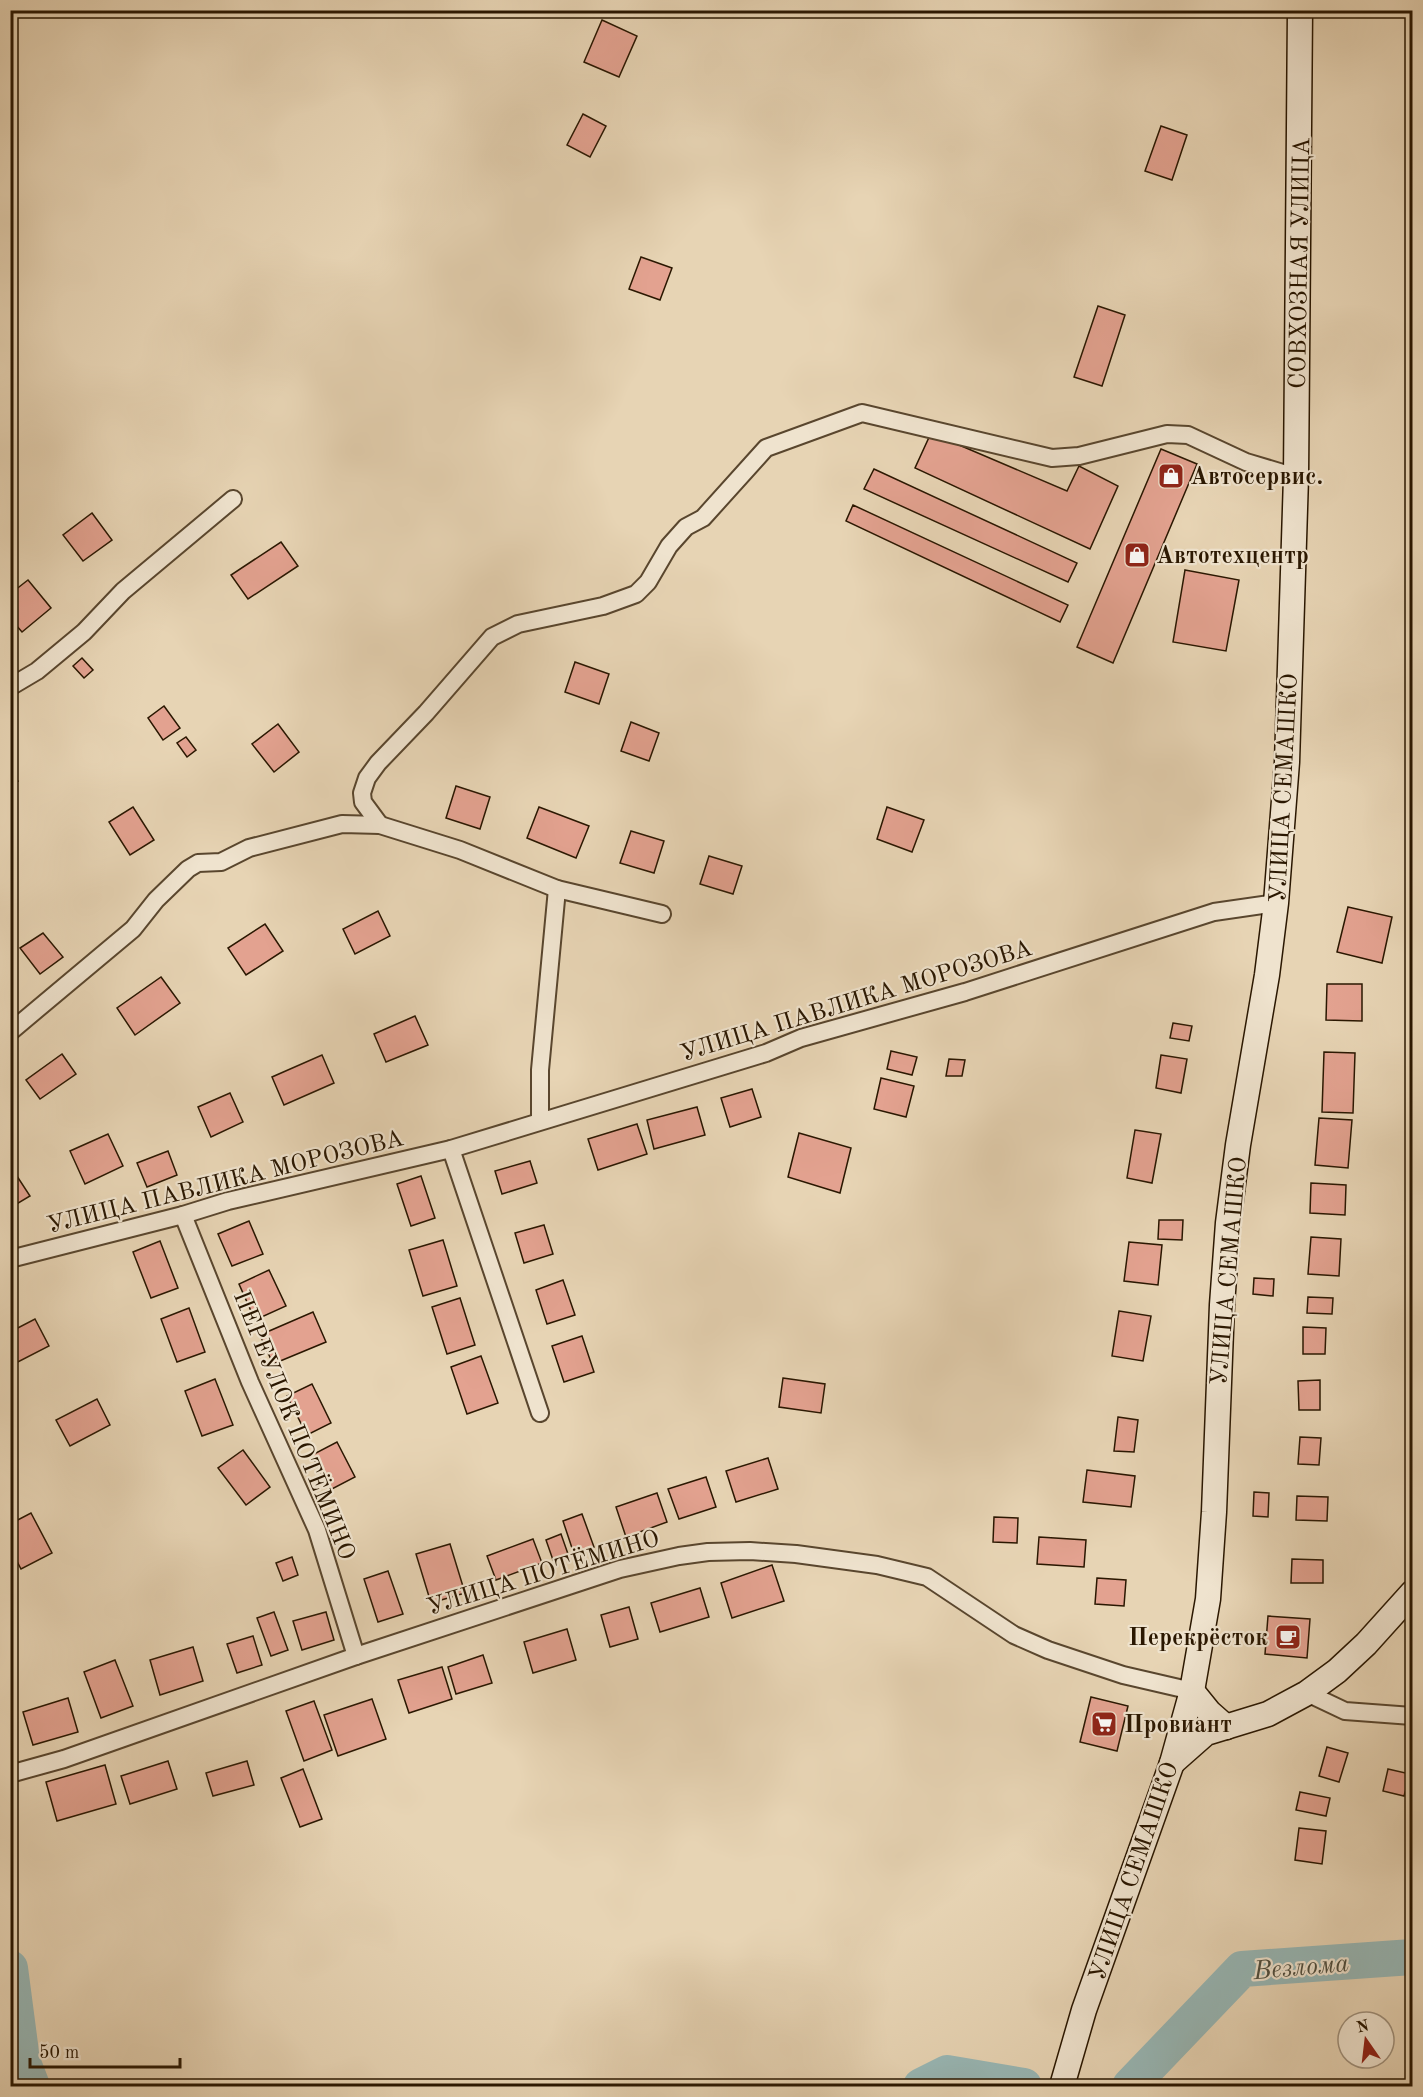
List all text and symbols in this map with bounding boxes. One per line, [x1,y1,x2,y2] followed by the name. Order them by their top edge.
[1287,137,1315,389] street label: СОВХОЗНАЯ УЛИЦА
[1156,461,1186,491] shop icon: Автосервис.
[1190,466,1323,490] place label: Автосервис.
[1122,540,1152,570] shop icon: Автотехцентр
[1156,545,1309,569] place label: Автотехцентр
[1267,673,1303,903] street label: УЛИЦА СЕМАШКО
[678,937,1035,1067] street label: УЛИЦА ПАВЛИКА МОРОЗОВА
[45,1127,406,1239] street label: УЛИЦА ПАВЛИКА МОРОЗОВА
[1208,1156,1252,1387] street label: УЛИЦА СЕМАШКО
[228,1287,361,1564] street label: ПЕРЕУЛОК ПОТЁМИНО
[424,1524,663,1621] street label: УЛИЦА ПОТЁМИНО
[1273,1622,1303,1652] cafe icon: Перекрёсток
[1128,1627,1268,1651] place label: Перекрёсток
[1089,1709,1119,1739] supermarket icon: Провиант
[1124,1714,1232,1738] place label: Провиант
[1086,1759,1184,1984] street label: УЛИЦА СЕМАШКО
[1251,1951,1350,1985] water label: Везлома
[1336,2010,1396,2070] north arrow
[1355,2018,1371,2037] text: N
[30,2031,180,2069] scale bar
[39,2044,79,2062] text: 50 m

